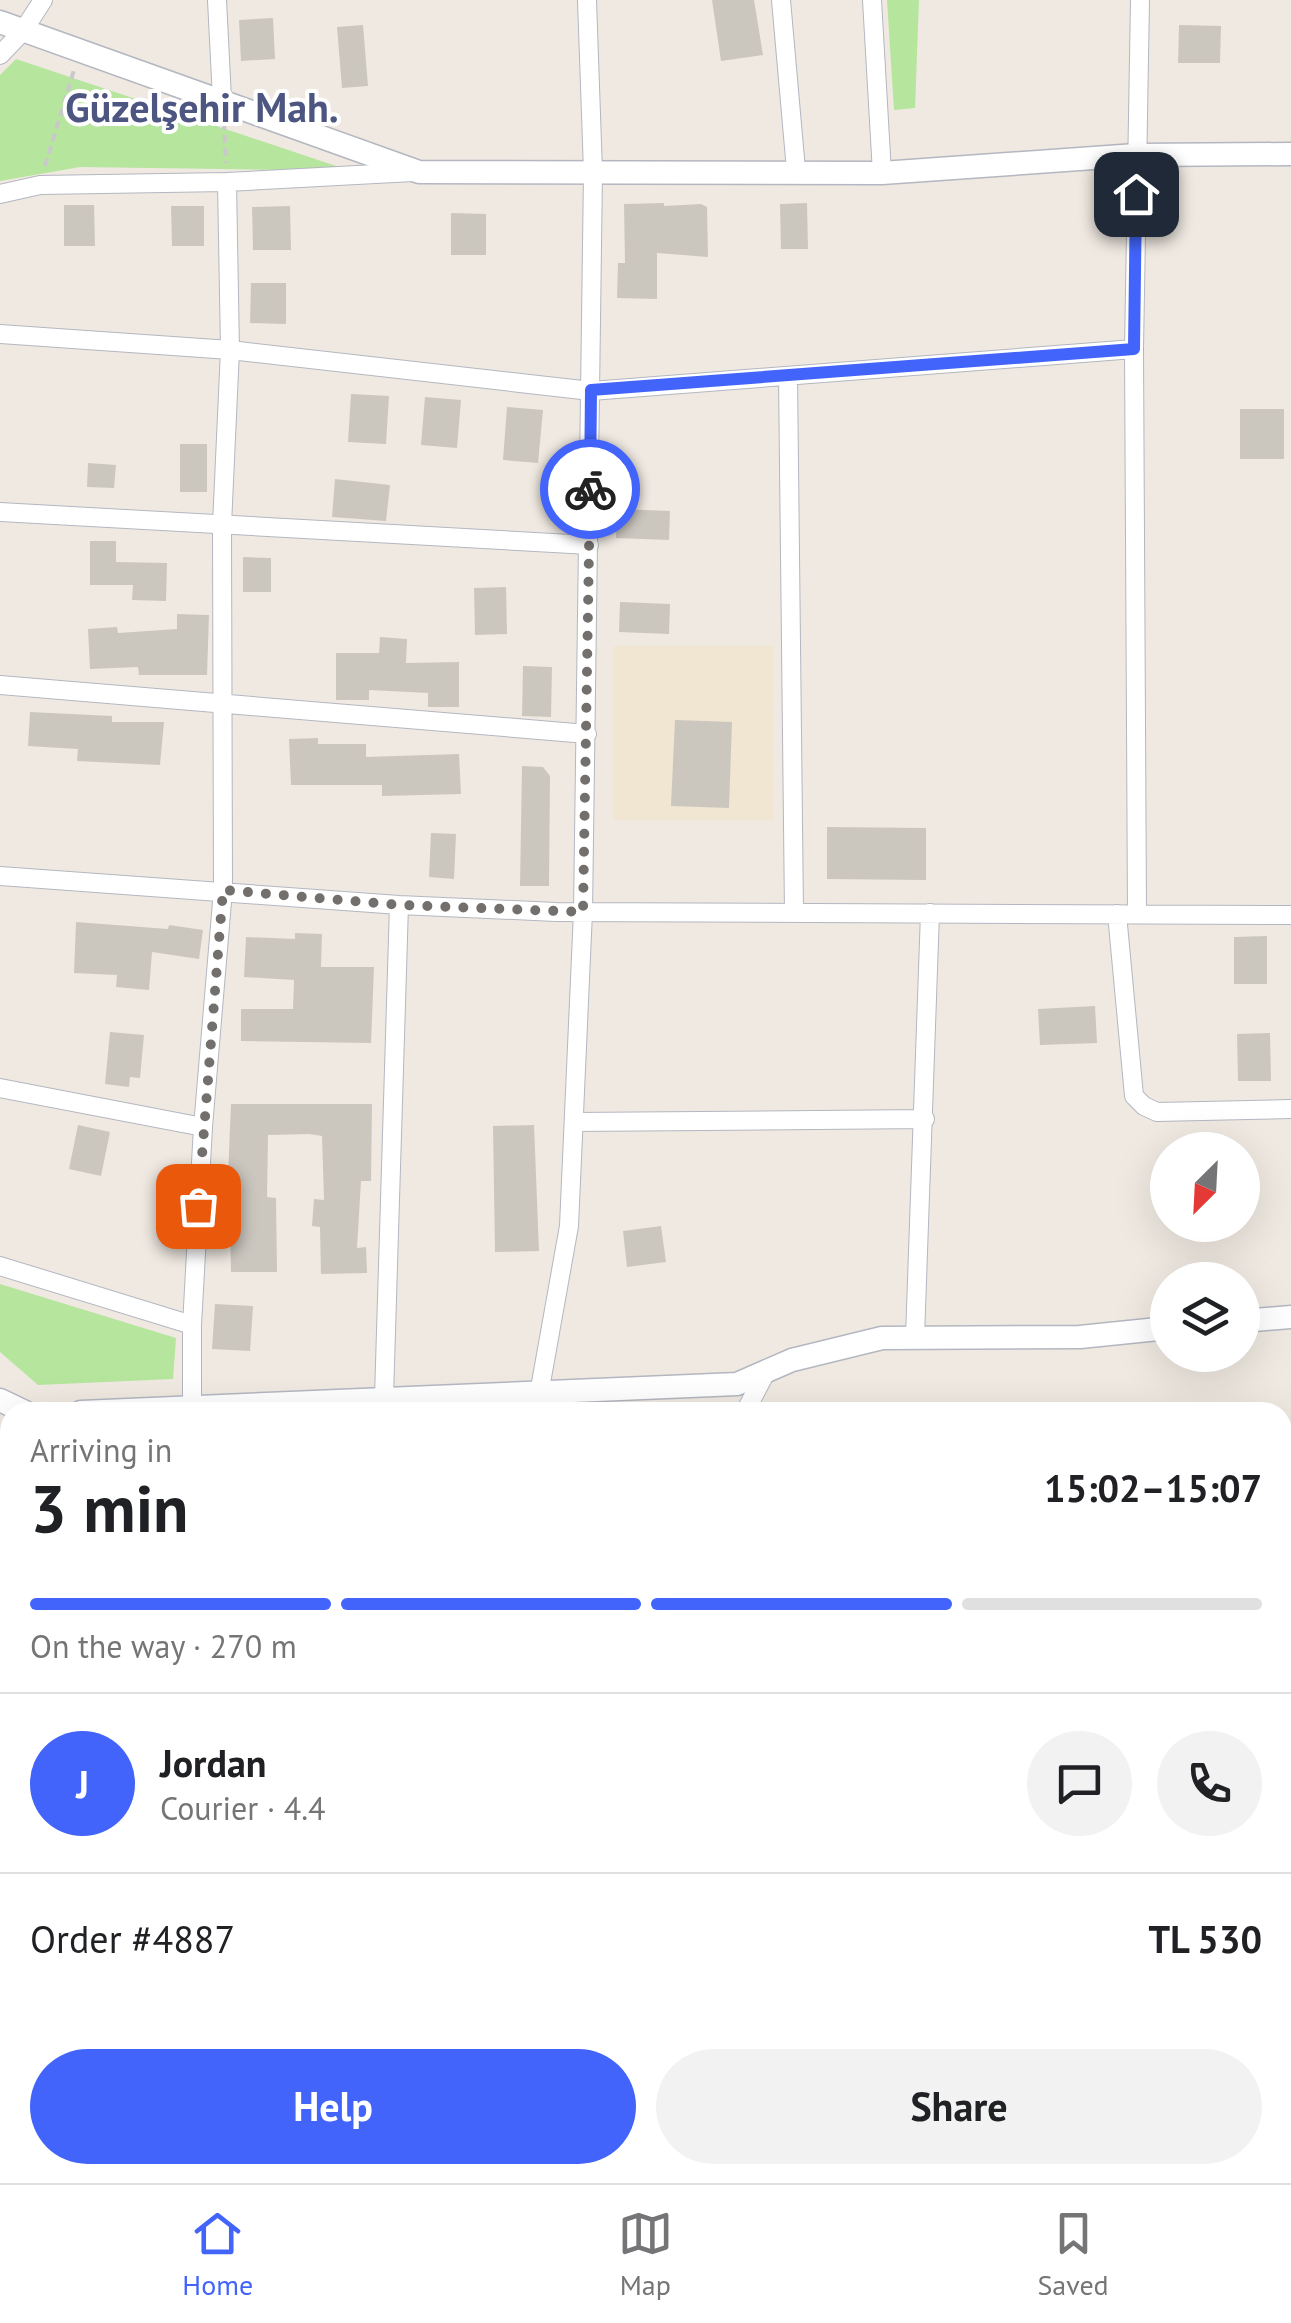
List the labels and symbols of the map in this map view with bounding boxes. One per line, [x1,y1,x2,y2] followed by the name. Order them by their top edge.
[65,81,339,133] district label: Güzelşehir Mah.
[1094,152,1179,237] pin
[540,439,640,539] courier
[1150,1132,1260,1242] north arrow
[156,1164,241,1249] pin

